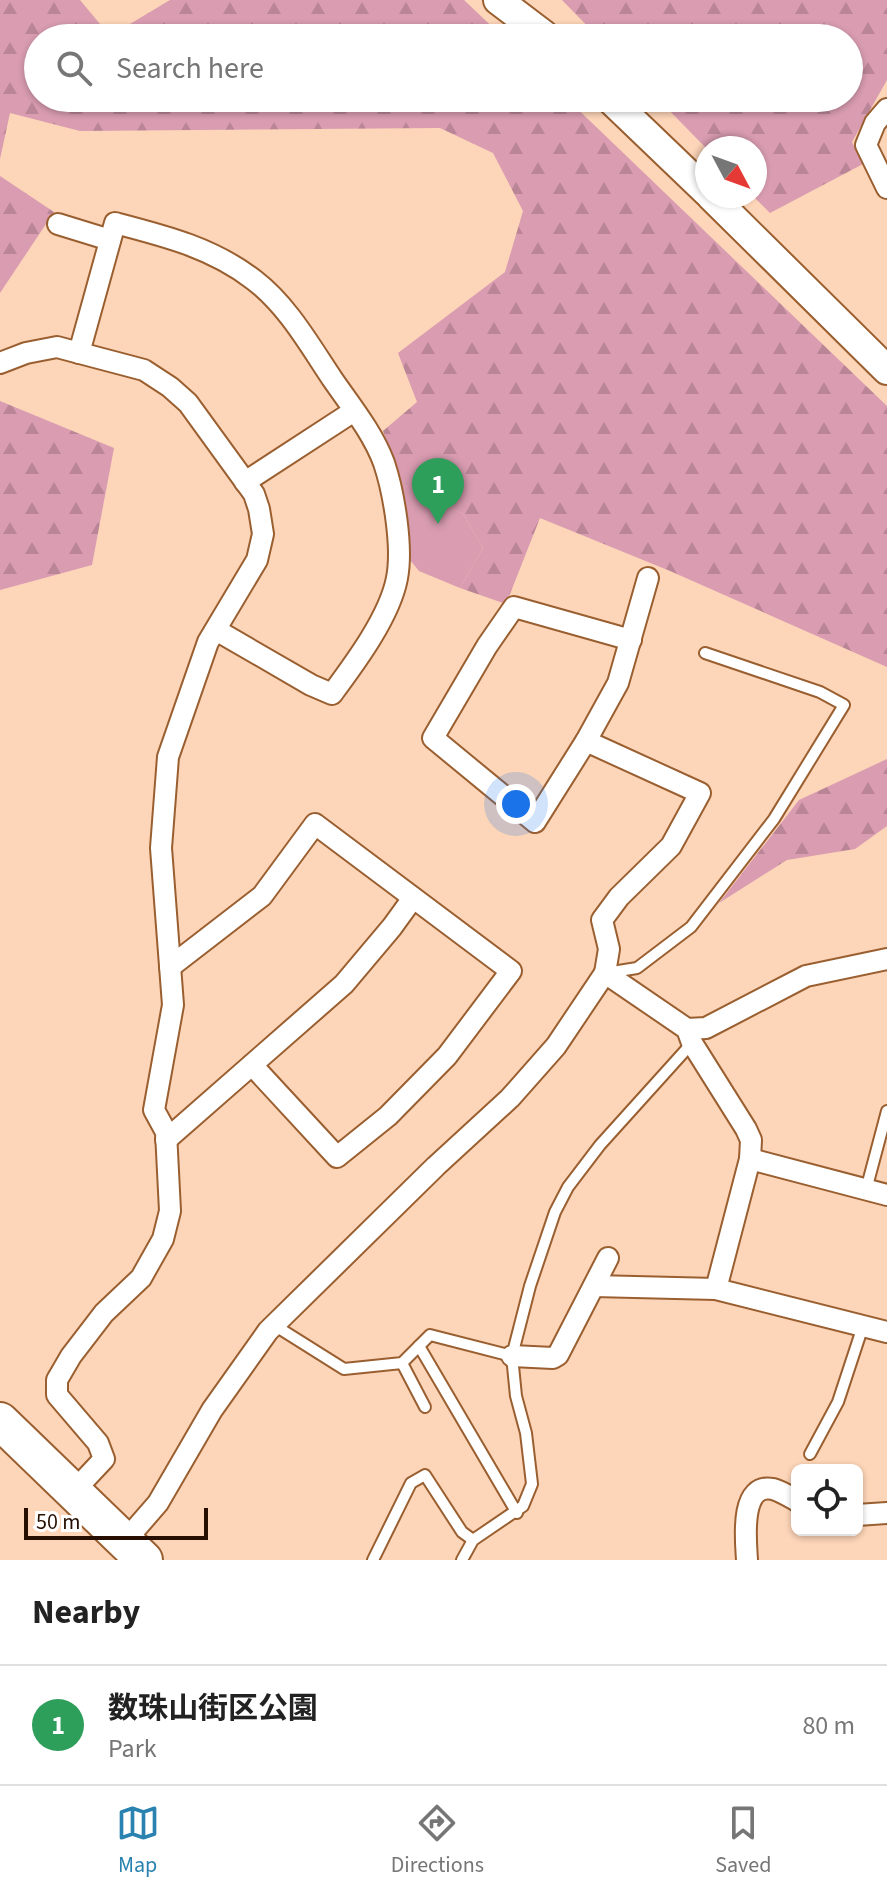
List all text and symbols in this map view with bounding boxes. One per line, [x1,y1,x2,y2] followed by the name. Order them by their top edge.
[24,24,863,112] search box
[52,46,96,90] icon: search
[116,47,264,90] text: Search here
[695,136,767,208] north arrow
[412,458,464,524] pin: 1
[496,784,536,824] your location
[791,1464,863,1536] map controls
[791,1464,863,1536] button: locate
[24,1504,208,1540] scale bar
[36,1506,81,1538] text: 50 m
[32,1588,140,1637] text: Nearby
[108,1687,318,1730] text: 数珠山街区公園
[51,1707,65,1744] text: 1
[802,1707,855,1744] text: 80 m
[108,1730,157,1767] text: Park
[116,1801,160,1881] tab: Map
[391,1801,484,1881] tab: Directions
[715,1801,771,1881] tab: Saved

